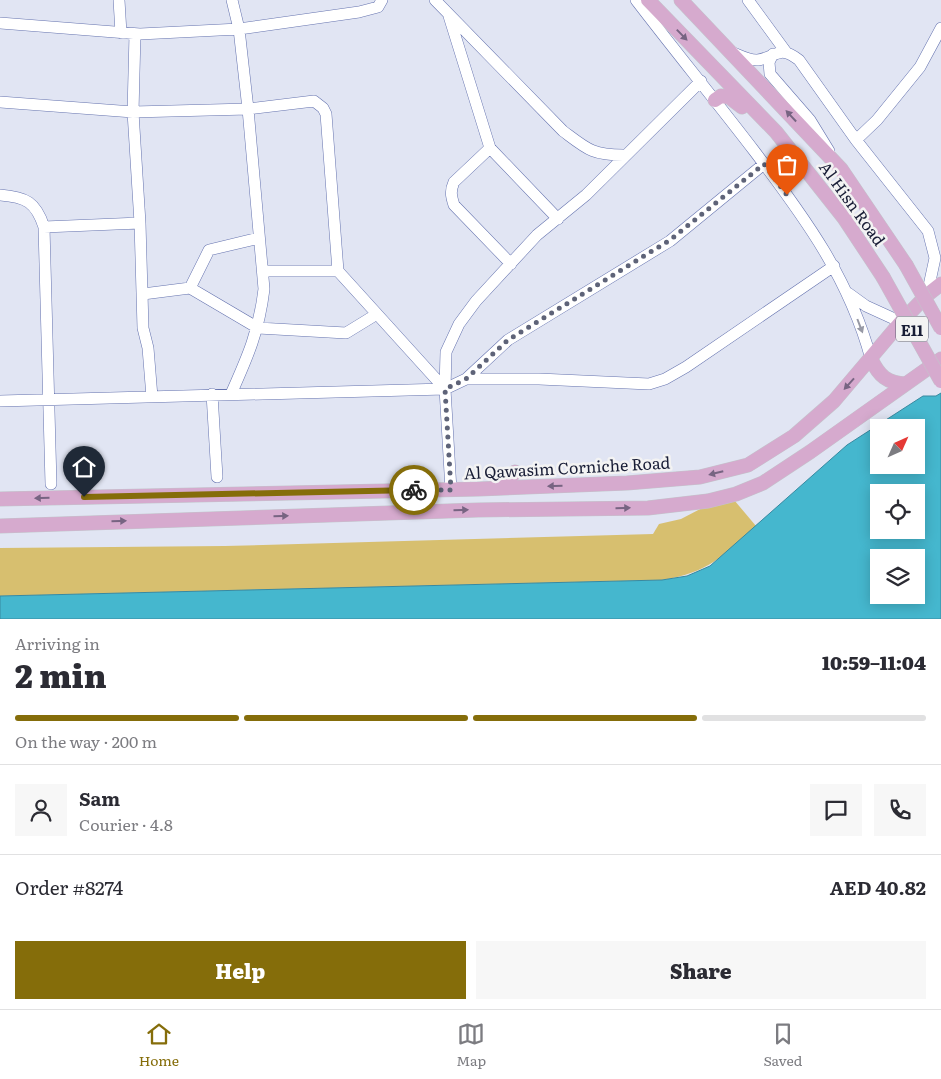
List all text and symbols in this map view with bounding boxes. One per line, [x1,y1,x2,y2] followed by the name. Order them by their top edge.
[676,29,688,41] one-way arrow
[785,110,797,122] one-way arrow
[766,144,808,195] pin
[773,151,801,179] icon: bag
[814,156,892,250] street label: Al Hisn Road
[896,316,928,342] road number: E11
[856,319,864,334] one-way arrow
[843,378,855,390] one-way arrow
[870,419,925,474] north arrow
[870,419,925,604] map controls
[63,446,105,497] pin
[463,450,671,484] street label: Al Qawasim Corniche Road
[70,453,98,481] icon: home
[389,465,439,515] courier
[709,469,724,477] one-way arrow
[400,476,428,504] icon: bike
[546,483,562,491] one-way arrow
[870,484,925,539] button: locate
[34,494,50,502] one-way arrow
[616,504,632,512] one-way arrow
[453,506,469,514] one-way arrow
[273,511,289,519] one-way arrow
[111,517,127,525] one-way arrow
[870,549,925,604] button: layers
[15,631,100,655] text: Arriving in
[822,648,926,676] text: 10:59–11:04
[15,650,107,698] text: 2 min
[15,729,157,753] text: On the way · 200 m
[15,784,67,836] button: person
[79,784,120,812] text: Sam
[810,784,862,836] button: chat
[874,784,926,836] button: phone
[79,812,173,836] text: Courier · 4.8
[15,873,123,901] text: Order #8274
[830,873,926,901] text: AED 40.82
[15,941,466,999] button: Help
[476,941,926,999] button: Share
[139,1020,179,1070] tab: Home
[456,1020,486,1070] tab: Map
[763,1020,802,1070] tab: Saved

